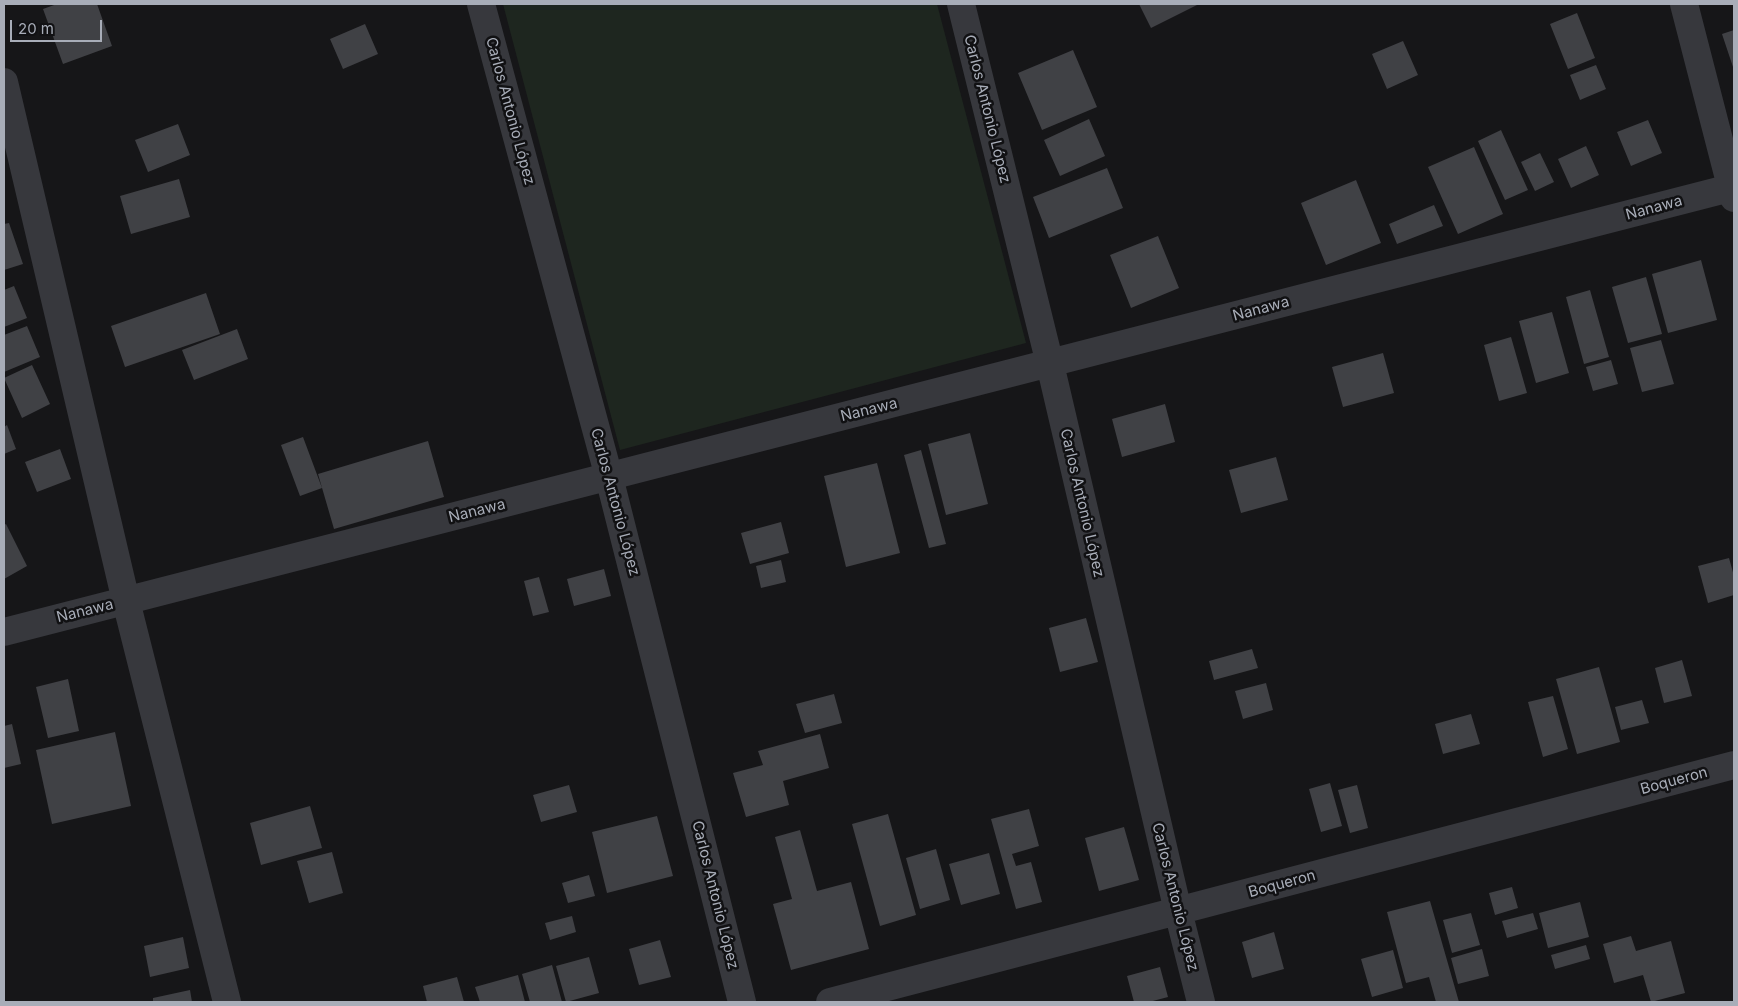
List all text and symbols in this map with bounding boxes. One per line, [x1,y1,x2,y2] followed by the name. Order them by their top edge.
[12,10,105,42] scale bar
[18,19,54,38] text: 20 m
[960,33,1014,185] street label: Carlos Antonio López
[482,35,538,187] street label: Carlos Antonio López
[1624,192,1684,224] street label: Nanawa
[1231,293,1291,325] street label: Nanawa
[839,394,899,426] street label: Nanawa
[587,426,643,578] street label: Carlos Antonio López
[1056,427,1108,579] street label: Carlos Antonio López
[447,495,507,527] street label: Nanawa
[55,595,115,627] street label: Nanawa
[1638,763,1710,799] street label: Boqueron
[688,819,742,971] street label: Carlos Antonio López
[1148,821,1202,973] street label: Carlos Antonio López
[1246,866,1318,902] street label: Boqueron

